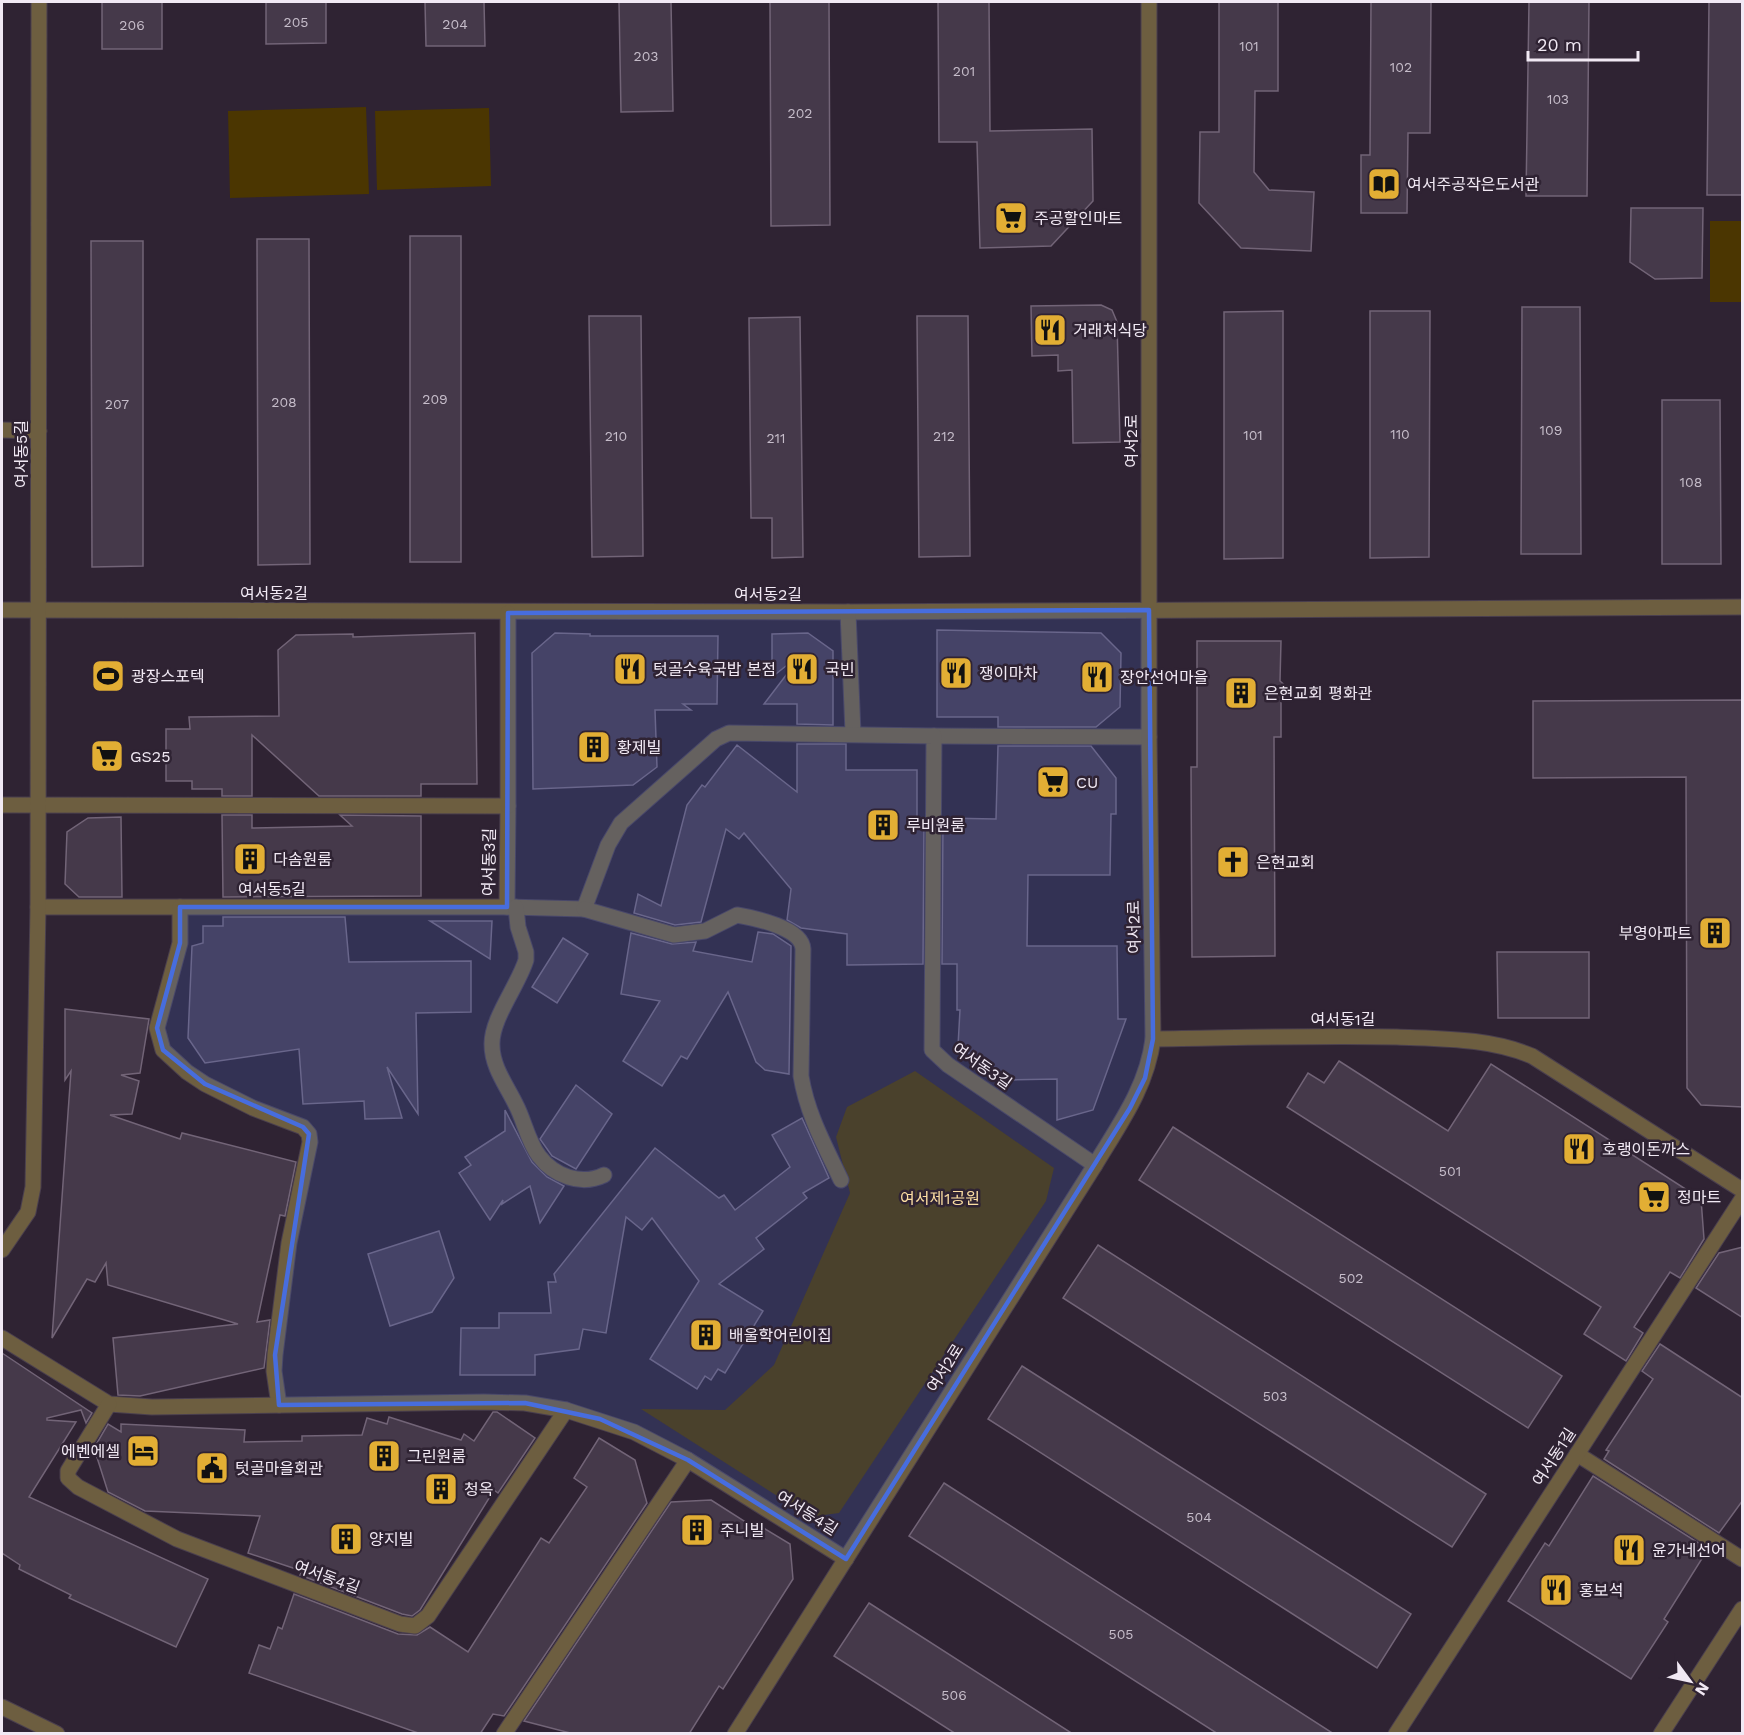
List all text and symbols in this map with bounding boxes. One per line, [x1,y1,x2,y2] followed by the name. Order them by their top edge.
[283,14,309,30] house number: 205
[442,16,468,32] house number: 204
[119,17,145,33] house number: 206
[1528,24,1638,62] scale bar
[1537,34,1582,55] text: 20 m
[1239,38,1259,54] house number: 101
[634,48,658,64] house number: 203
[1390,59,1412,75] house number: 102
[953,63,975,79] house number: 201
[1547,91,1569,107] house number: 103
[787,105,813,121] house number: 202
[1366,166,1402,202] library icon: 여서주공작은도서관
[1407,175,1540,194] place label: 여서주공작은도서관
[993,200,1029,236] supermarket icon: 주공할인마트
[1034,209,1122,228] place label: 주공할인마트
[1032,312,1068,348] restaurant icon: 거래처식당
[1073,321,1147,340] place label: 거래처식당
[422,391,448,407] house number: 209
[271,394,297,410] house number: 208
[105,396,129,412] house number: 207
[1122,414,1141,468] street label: 여서2로
[12,420,31,488] street label: 여서동5길
[1540,422,1562,438] house number: 109
[1390,426,1410,442] house number: 110
[1243,427,1263,443] house number: 101
[605,428,627,444] house number: 210
[933,428,955,444] house number: 212
[766,430,786,446] house number: 211
[1680,474,1702,490] house number: 108
[240,584,308,603] street label: 여서동2길
[734,585,802,604] street label: 여서동2길
[612,651,648,687] restaurant icon: 텃골수육국밥 본점
[784,651,820,687] restaurant icon: 국빈
[938,655,974,691] restaurant icon: 쟁이마차
[90,658,126,694] sports icon: 광장스포텍
[1079,659,1115,695] restaurant icon: 장안선어마을
[653,660,776,679] place label: 텃골수육국밥 본점
[825,660,854,679] place label: 국빈
[979,664,1038,683] place label: 쟁이마차
[131,667,205,686] place label: 광장스포텍
[1120,668,1208,687] place label: 장안선어마을
[1223,675,1259,711] building icon: 은현교회 평화관
[1264,684,1373,703] place label: 은현교회 평화관
[576,729,612,765] building icon: 황제빌
[89,738,125,774] supermarket icon: GS25
[617,738,661,757] place label: 황제빌
[130,747,170,766] place label: GS25
[1035,764,1071,800] supermarket icon: CU
[1076,773,1098,792] place label: CU
[865,807,901,843] building icon: 루비원룸
[906,816,965,835] place label: 루비원룸
[479,828,499,896] street label: 여서동3길
[232,841,268,877] building icon: 다솜원룸
[1215,844,1251,880] church icon: 은현교회
[273,850,332,869] place label: 다솜원룸
[1256,853,1315,872] place label: 은현교회
[238,880,306,899] street label: 여서동5길
[1124,900,1144,954] street label: 여서2로
[1697,915,1733,951] building icon: 부영아파트
[1618,924,1692,943] place label: 부영아파트
[1310,1010,1376,1029] street label: 여서동1길
[949,1039,1015,1093] street label: 여서동3길
[1561,1131,1597,1167] restaurant icon: 호랭이돈까스
[1602,1140,1690,1159] place label: 호랭이돈까스
[1439,1163,1461,1179] house number: 501
[1636,1179,1672,1215] supermarket icon: 정마트
[1677,1188,1721,1207] place label: 정마트
[900,1189,980,1208] park label: 여서제1공원
[1338,1270,1364,1286] house number: 502
[688,1317,724,1353] building icon: 배울학어린이집
[729,1326,832,1345] place label: 배울학어린이집
[923,1340,967,1396] street label: 여서2로
[1263,1388,1287,1404] house number: 503
[1528,1425,1580,1489] street label: 여서동1길
[125,1433,161,1469] hotel icon: 에벤에셀
[366,1438,402,1474] building icon: 그린원룸
[61,1442,120,1461] place label: 에벤에셀
[407,1447,466,1466] place label: 그린원룸
[194,1450,230,1486] public building icon: 텃골마을회관
[235,1459,324,1478] place label: 텃골마을회관
[423,1471,459,1507] building icon: 청옥
[464,1480,493,1499] place label: 청옥
[773,1487,841,1539] street label: 여서동4길
[1186,1509,1212,1525] house number: 504
[679,1512,715,1548] building icon: 주니빌
[328,1521,364,1557] building icon: 양지빌
[720,1521,764,1540] place label: 주니빌
[369,1530,413,1549] place label: 양지빌
[1611,1532,1647,1568] restaurant icon: 윤가네선어
[1652,1541,1726,1560] place label: 윤가네선어
[291,1556,363,1598] street label: 여서동4길
[1538,1572,1574,1608] restaurant icon: 홍보석
[1579,1581,1623,1600] place label: 홍보석
[1108,1626,1134,1642] house number: 505
[1660,1651,1720,1711] north arrow
[1691,1679,1713,1699] text: N
[941,1687,967,1703] house number: 506

